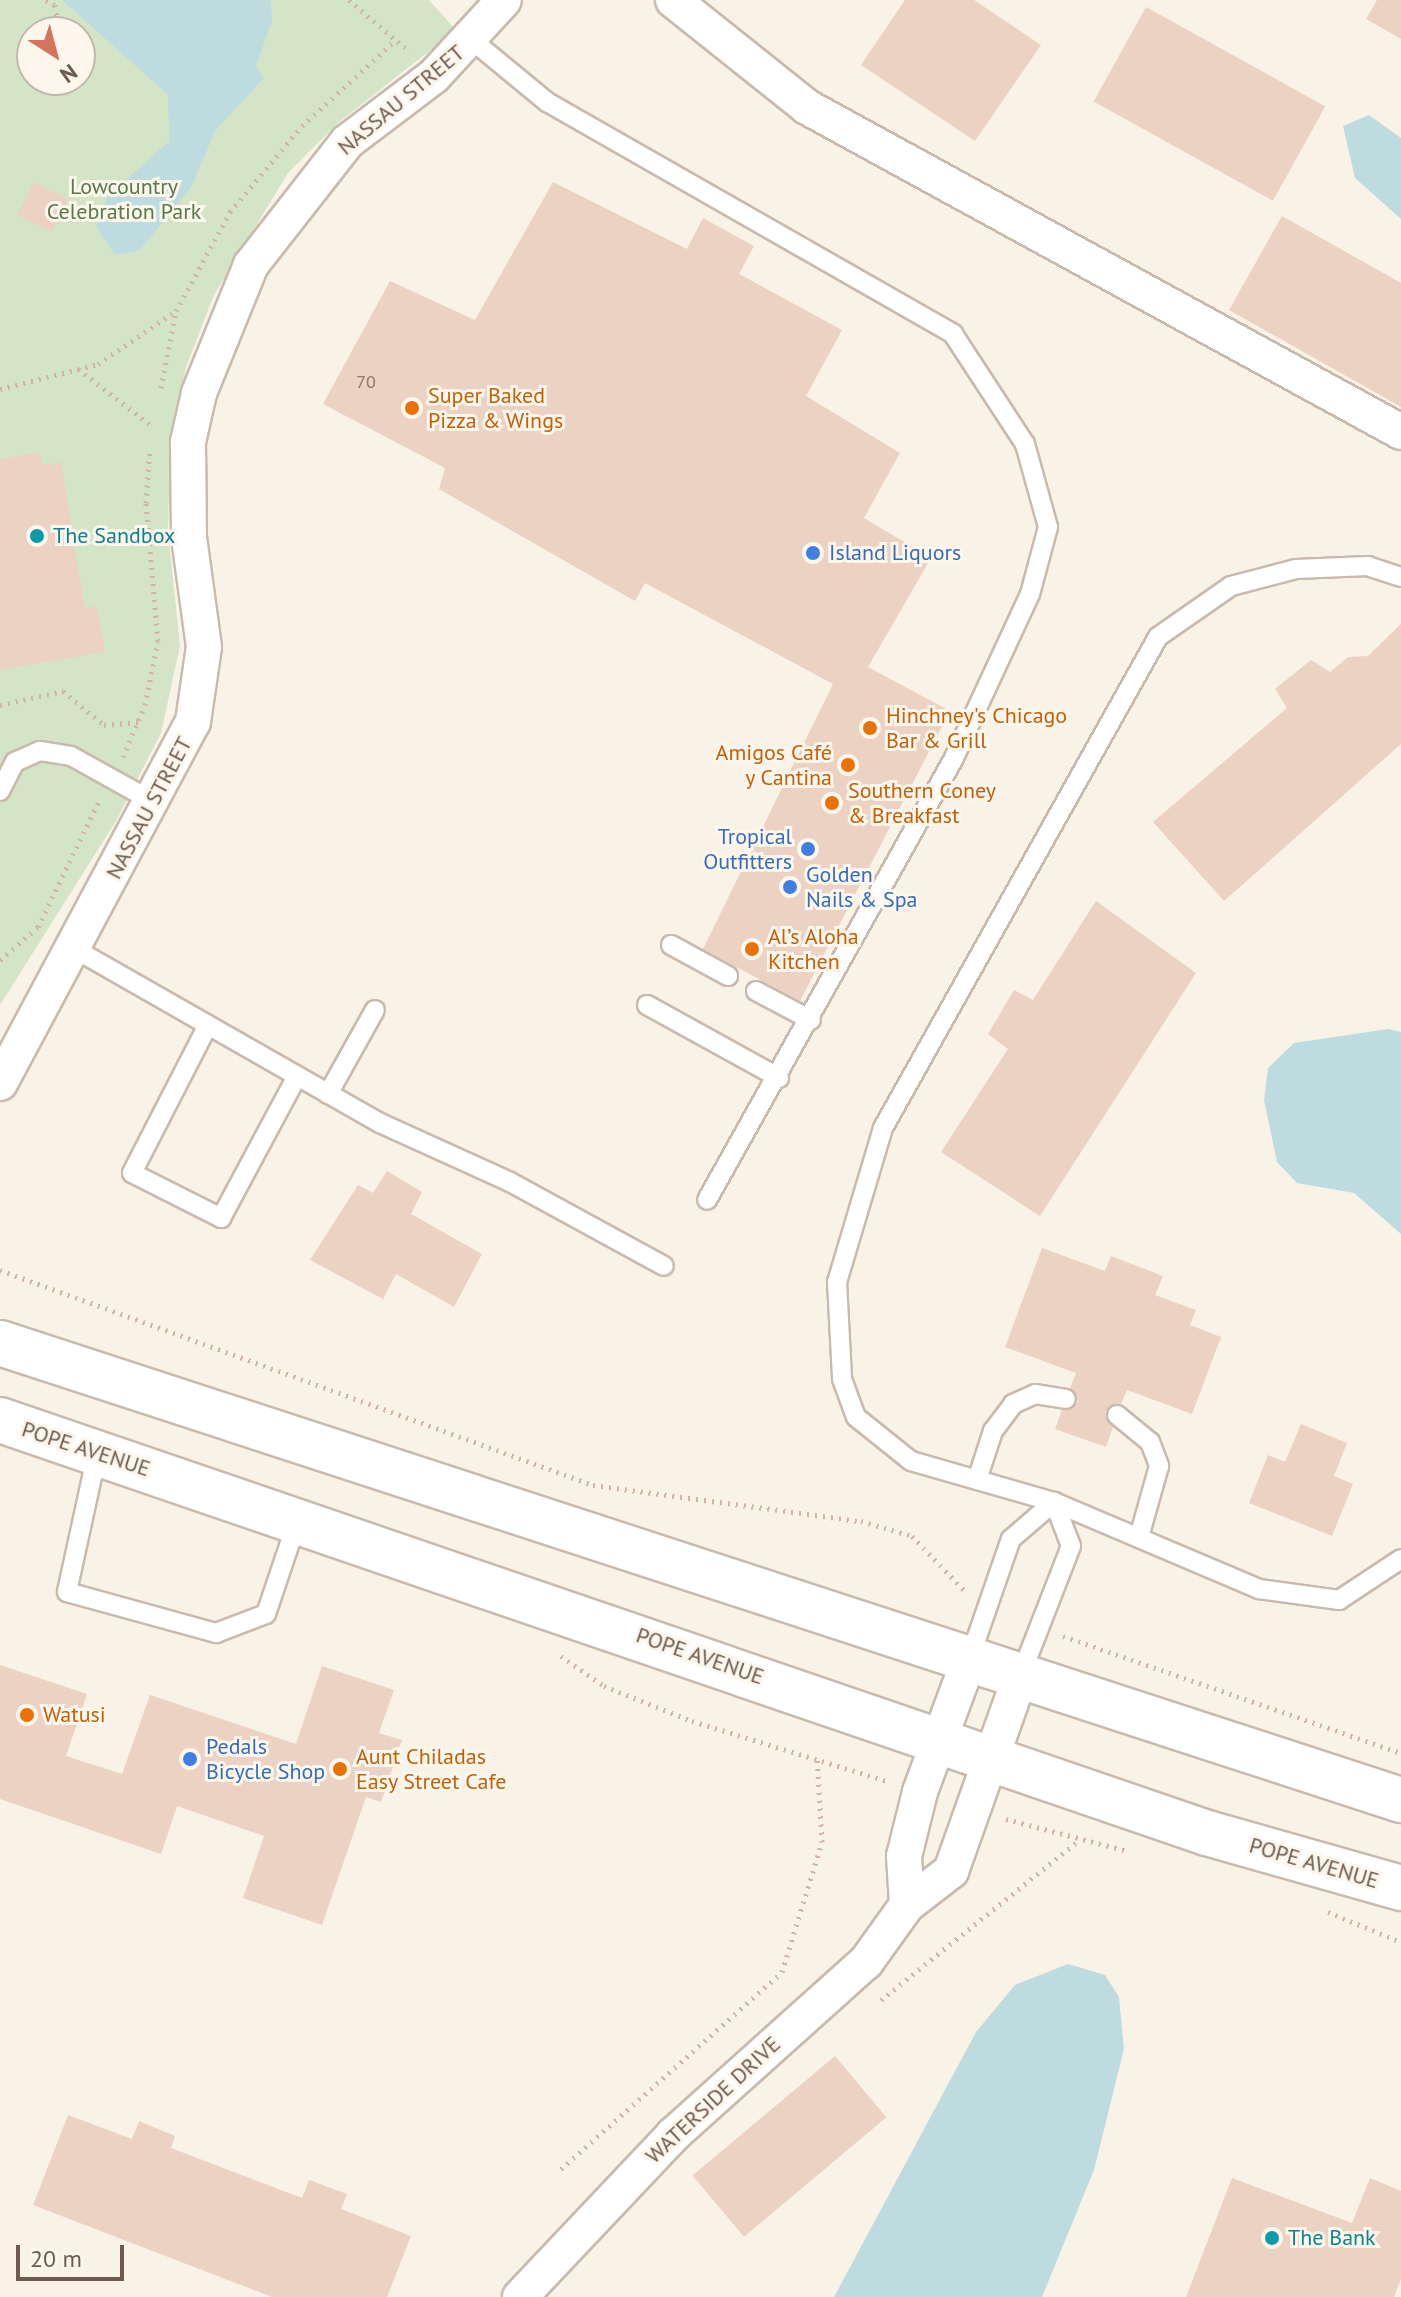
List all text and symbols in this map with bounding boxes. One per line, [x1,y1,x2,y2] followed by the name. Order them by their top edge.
[16,16,96,96] north arrow
[332,39,470,161] street label: NASSAU STREET
[55,58,83,89] text: N
[47,173,201,224] park label: Lowcountry Celebration Park
[356,371,376,393] house number: 70
[428,382,564,434] place label: Super Baked Pizza & Wings
[403,399,421,417] marker: Super Baked Pizza & Wings
[53,523,175,549] place label: The Sandbox
[28,527,46,545] marker: The Sandbox
[829,540,961,566] place label: Island Liquors
[804,544,822,562] marker: Island Liquors
[886,702,1067,754] place label: Hinchney's Chicago Bar & Grill
[861,719,879,737] marker: Hinchney's Chicago Bar & Grill
[101,733,197,883] street label: NASSAU STREET
[716,739,832,790] place label: Amigos Café y Cantina
[839,756,857,774] marker: Amigos Café y Cantina
[848,777,996,828] place label: Southern Coney & Breakfast
[823,794,841,812] marker: Southern Coney & Breakfast
[703,823,792,874] place label: Tropical Outfitters
[799,840,817,858] marker: Tropical Outfitters
[806,861,917,912] place label: Golden Nails & Spa
[781,878,799,896] marker: Golden Nails & Spa
[768,923,859,974] place label: Al’s Aloha Kitchen
[743,940,761,958] marker: Al’s Aloha Kitchen
[18,1416,154,1482] street label: POPE AVENUE
[632,1622,768,1690] street label: POPE AVENUE
[43,1702,106,1728] place label: Watusi
[18,1706,36,1724] marker: Watusi
[206,1733,325,1784] place label: Pedals Bicycle Shop
[356,1743,507,1794] place label: Aunt Chiladas Easy Street Cafe
[181,1750,199,1768] marker: Pedals Bicycle Shop
[331,1760,349,1778] marker: Aunt Chiladas Easy Street Cafe
[1246,1832,1382,1894] street label: POPE AVENUE
[640,2031,786,2169] street label: WATERSIDE DRIVE
[1288,2225,1376,2251] place label: The Bank
[20,2229,128,2279] scale bar
[1263,2229,1281,2247] marker: The Bank
[30,2243,82,2274] text: 20 m

